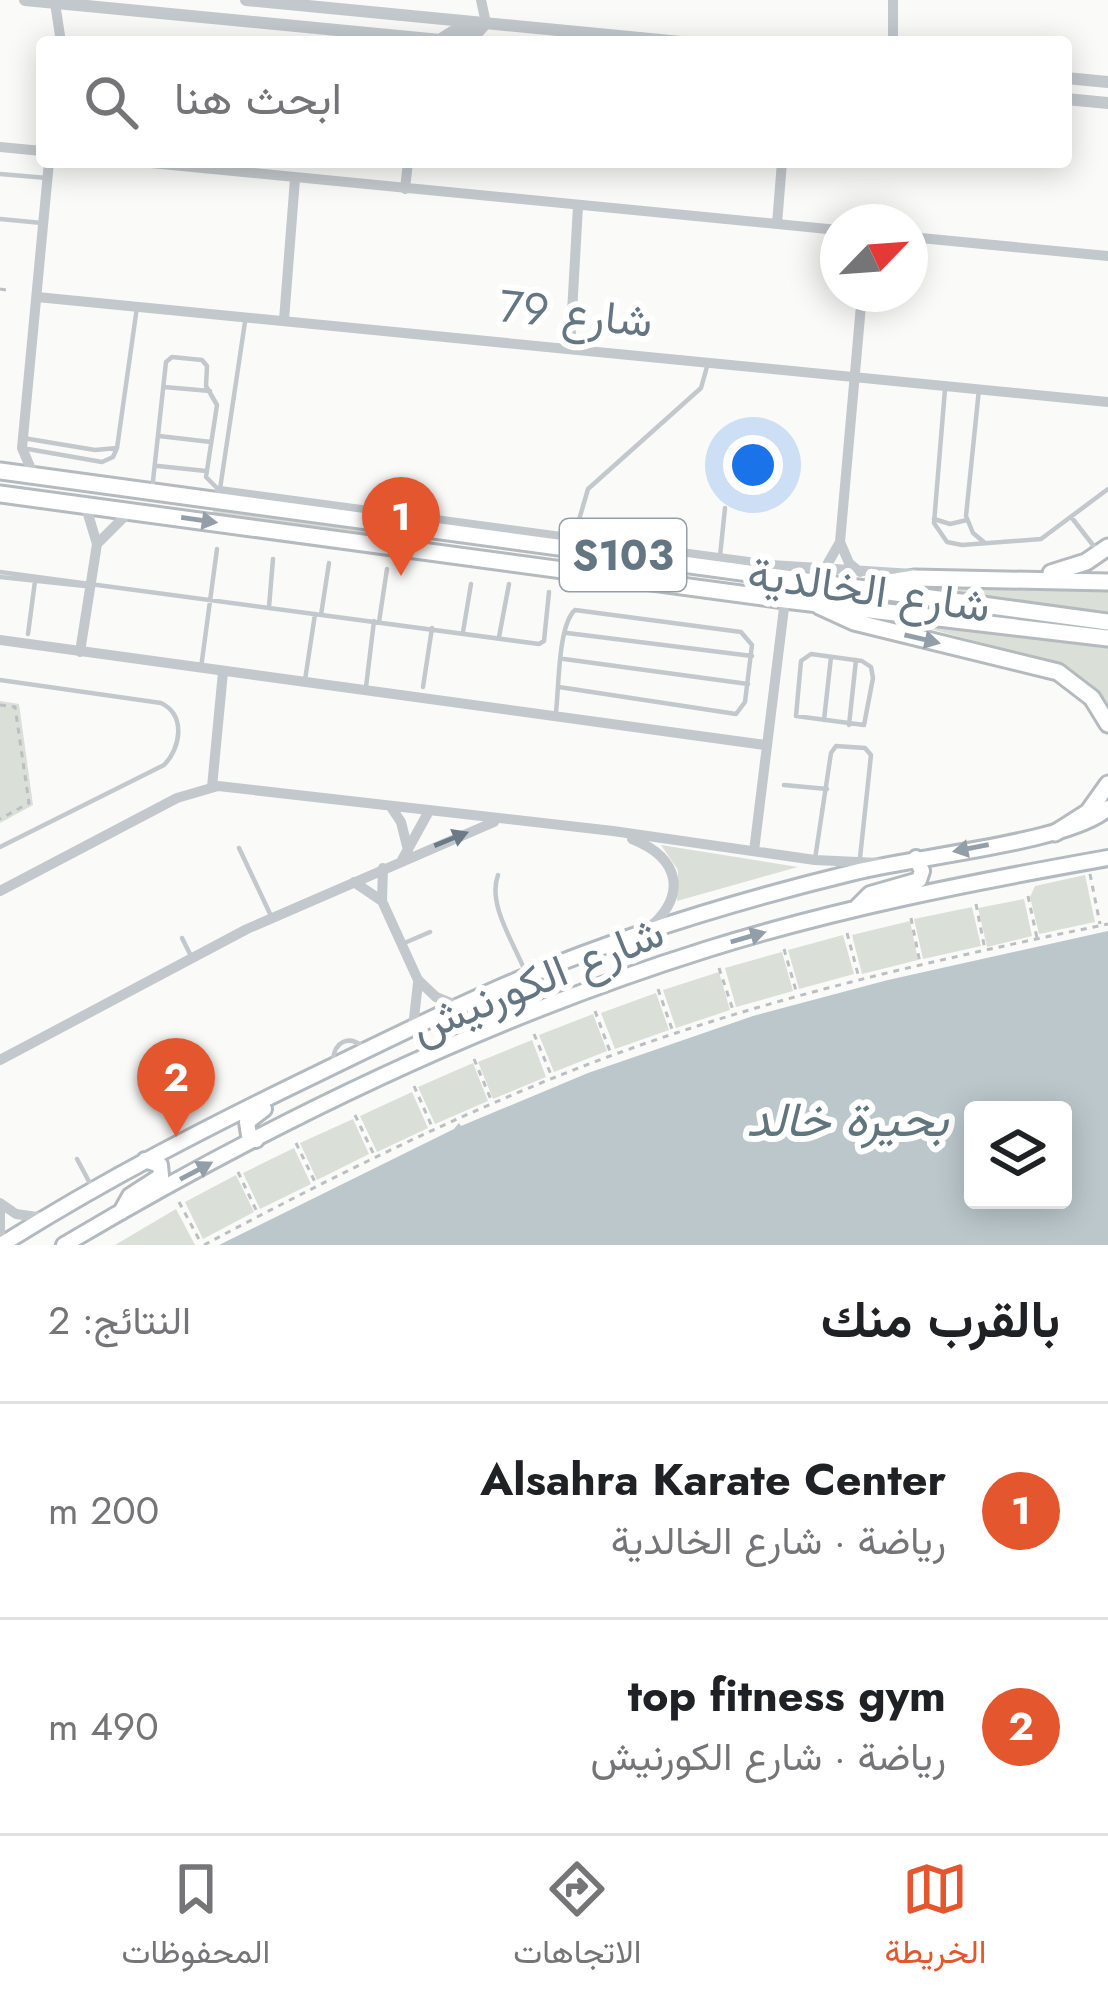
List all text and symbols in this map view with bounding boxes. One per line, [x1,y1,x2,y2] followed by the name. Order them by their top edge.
[36,36,1072,168] search box
[174,66,342,131] text: ابحث هنا
[78,69,144,135] icon: search
[820,204,928,312] north arrow
[496,273,656,354] street label: شارع 79
[723,435,783,495] your location
[362,477,440,576] pin: 1
[181,510,219,529] one-way arrow
[560,519,686,591] road number: S103
[744,540,994,639] street label: شارع الخالدية
[903,630,940,649] one-way arrow
[433,829,469,848] one-way arrow
[952,838,989,857] one-way arrow
[401,899,673,1060] street label: شارع الكورنيش
[729,927,766,946] one-way arrow
[137,1038,215,1137] pin: 2
[746,1085,950,1154] water label: بحيرة خالد
[964,1101,1072,1209] map controls
[964,1101,1072,1209] button: layers
[179,1161,214,1182] one-way arrow
[821,1282,1060,1356] text: بالقرب منك
[48,1292,191,1349] text: النتائج: 2
[480,1447,946,1512] text: Alsahra Karate Center
[48,1482,159,1539] text: 200 m
[1011,1482,1031,1539] text: 1
[611,1512,946,1569] text: رياضة · شارع الخالدية
[628,1663,946,1728] text: top fitness gym
[48,1698,159,1755] text: 490 m
[1008,1698,1034,1755] text: 2
[590,1728,946,1785] text: رياضة · شارع الكورنيش
[122,1856,270,1981] tab: المحفوظات
[513,1856,641,1981] tab: الاتجاهات
[884,1856,986,1981] tab: الخريطة

